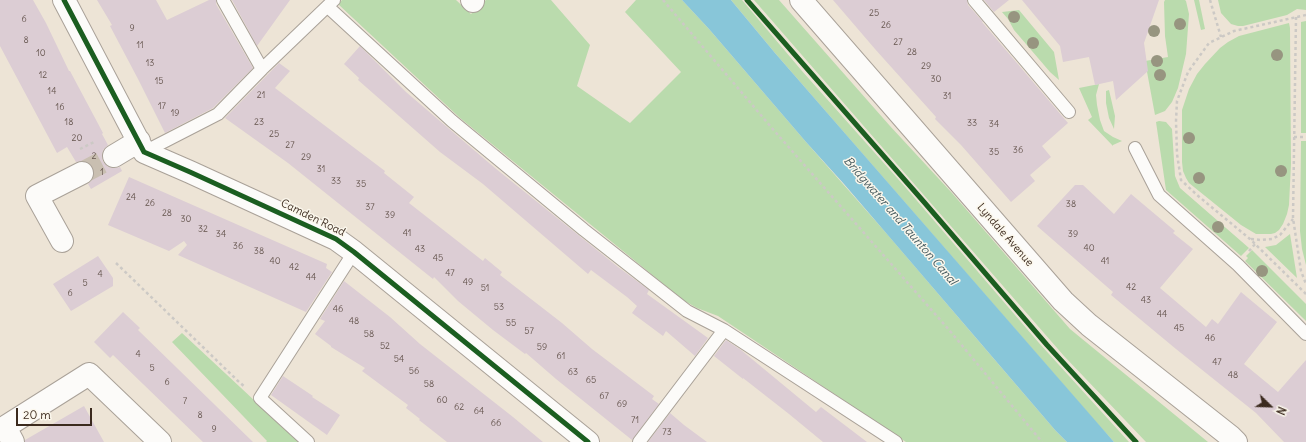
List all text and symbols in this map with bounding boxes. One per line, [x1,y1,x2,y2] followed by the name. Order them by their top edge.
[869,8,879,18] house number: 25
[21,14,27,24] house number: 6
[881,20,891,30] house number: 26
[129,23,135,33] house number: 9
[23,35,29,45] house number: 8
[893,37,903,47] house number: 27
[136,40,144,50] house number: 11
[907,47,917,57] house number: 28
[36,48,46,58] house number: 10
[146,58,154,68] house number: 13
[921,61,931,71] house number: 29
[39,70,47,80] house number: 12
[930,74,942,84] house number: 30
[155,76,163,86] house number: 15
[48,86,56,96] house number: 14
[257,90,265,100] house number: 21
[943,91,951,101] house number: 31
[158,101,166,111] house number: 17
[56,102,64,112] house number: 16
[171,108,179,118] house number: 19
[65,117,73,127] house number: 18
[254,117,264,127] house number: 23
[967,118,977,128] house number: 33
[989,119,999,129] house number: 34
[269,129,279,139] house number: 25
[72,133,82,143] house number: 20
[285,140,295,150] house number: 27
[1013,145,1023,155] house number: 36
[989,147,999,157] house number: 35
[92,151,96,161] house number: 2
[301,152,311,162] house number: 29
[840,154,960,288] water label: Bridgwater and Taunton Canal
[317,164,325,174] house number: 31
[100,167,104,177] house number: 1
[331,176,341,186] house number: 33
[356,179,366,189] house number: 35
[126,192,136,202] house number: 24
[279,197,347,239] street label: Camden Road
[145,198,155,208] house number: 26
[1066,199,1076,209] house number: 38
[974,201,1036,269] street label: Lyndale Avenue
[365,202,375,212] house number: 37
[162,208,172,218] house number: 28
[385,210,395,220] house number: 39
[180,214,192,224] house number: 30
[198,224,208,234] house number: 32
[403,228,411,238] house number: 41
[216,229,226,239] house number: 34
[1068,229,1078,239] house number: 39
[233,241,243,251] house number: 36
[1083,243,1095,253] house number: 40
[415,244,425,254] house number: 43
[254,246,264,256] house number: 38
[433,253,443,263] house number: 45
[269,256,281,266] house number: 40
[1101,256,1109,266] house number: 41
[289,262,299,272] house number: 42
[445,268,455,278] house number: 47
[97,269,103,279] house number: 4
[306,272,316,282] house number: 44
[463,277,473,287] house number: 49
[82,278,88,288] house number: 5
[1126,282,1136,292] house number: 42
[481,283,489,293] house number: 51
[67,288,73,298] house number: 6
[1141,295,1151,305] house number: 43
[494,302,504,312] house number: 53
[333,304,343,314] house number: 46
[1157,309,1167,319] house number: 44
[349,316,359,326] house number: 48
[506,318,516,328] house number: 55
[1174,323,1184,333] house number: 45
[524,326,534,336] house number: 57
[364,329,374,339] house number: 58
[1205,333,1215,343] house number: 46
[380,341,390,351] house number: 52
[537,342,547,352] house number: 59
[135,349,141,359] house number: 4
[557,351,565,361] house number: 61
[394,354,404,364] house number: 54
[1212,357,1222,367] house number: 47
[149,363,155,373] house number: 5
[409,366,419,376] house number: 56
[568,367,578,377] house number: 63
[1228,370,1238,380] house number: 48
[586,375,596,385] house number: 65
[164,377,170,387] house number: 6
[424,379,434,389] house number: 58
[1250,386,1290,426] north arrow
[599,391,609,401] house number: 67
[436,395,448,405] house number: 60
[183,396,187,406] house number: 7
[617,399,627,409] house number: 69
[18,400,94,426] scale bar
[454,402,464,412] house number: 62
[1273,404,1289,417] text: N
[474,406,484,416] house number: 64
[23,407,51,422] text: 20 m
[197,410,203,420] house number: 8
[631,415,639,425] house number: 71
[491,418,501,428] house number: 66
[211,424,217,434] house number: 9
[662,427,672,437] house number: 73

